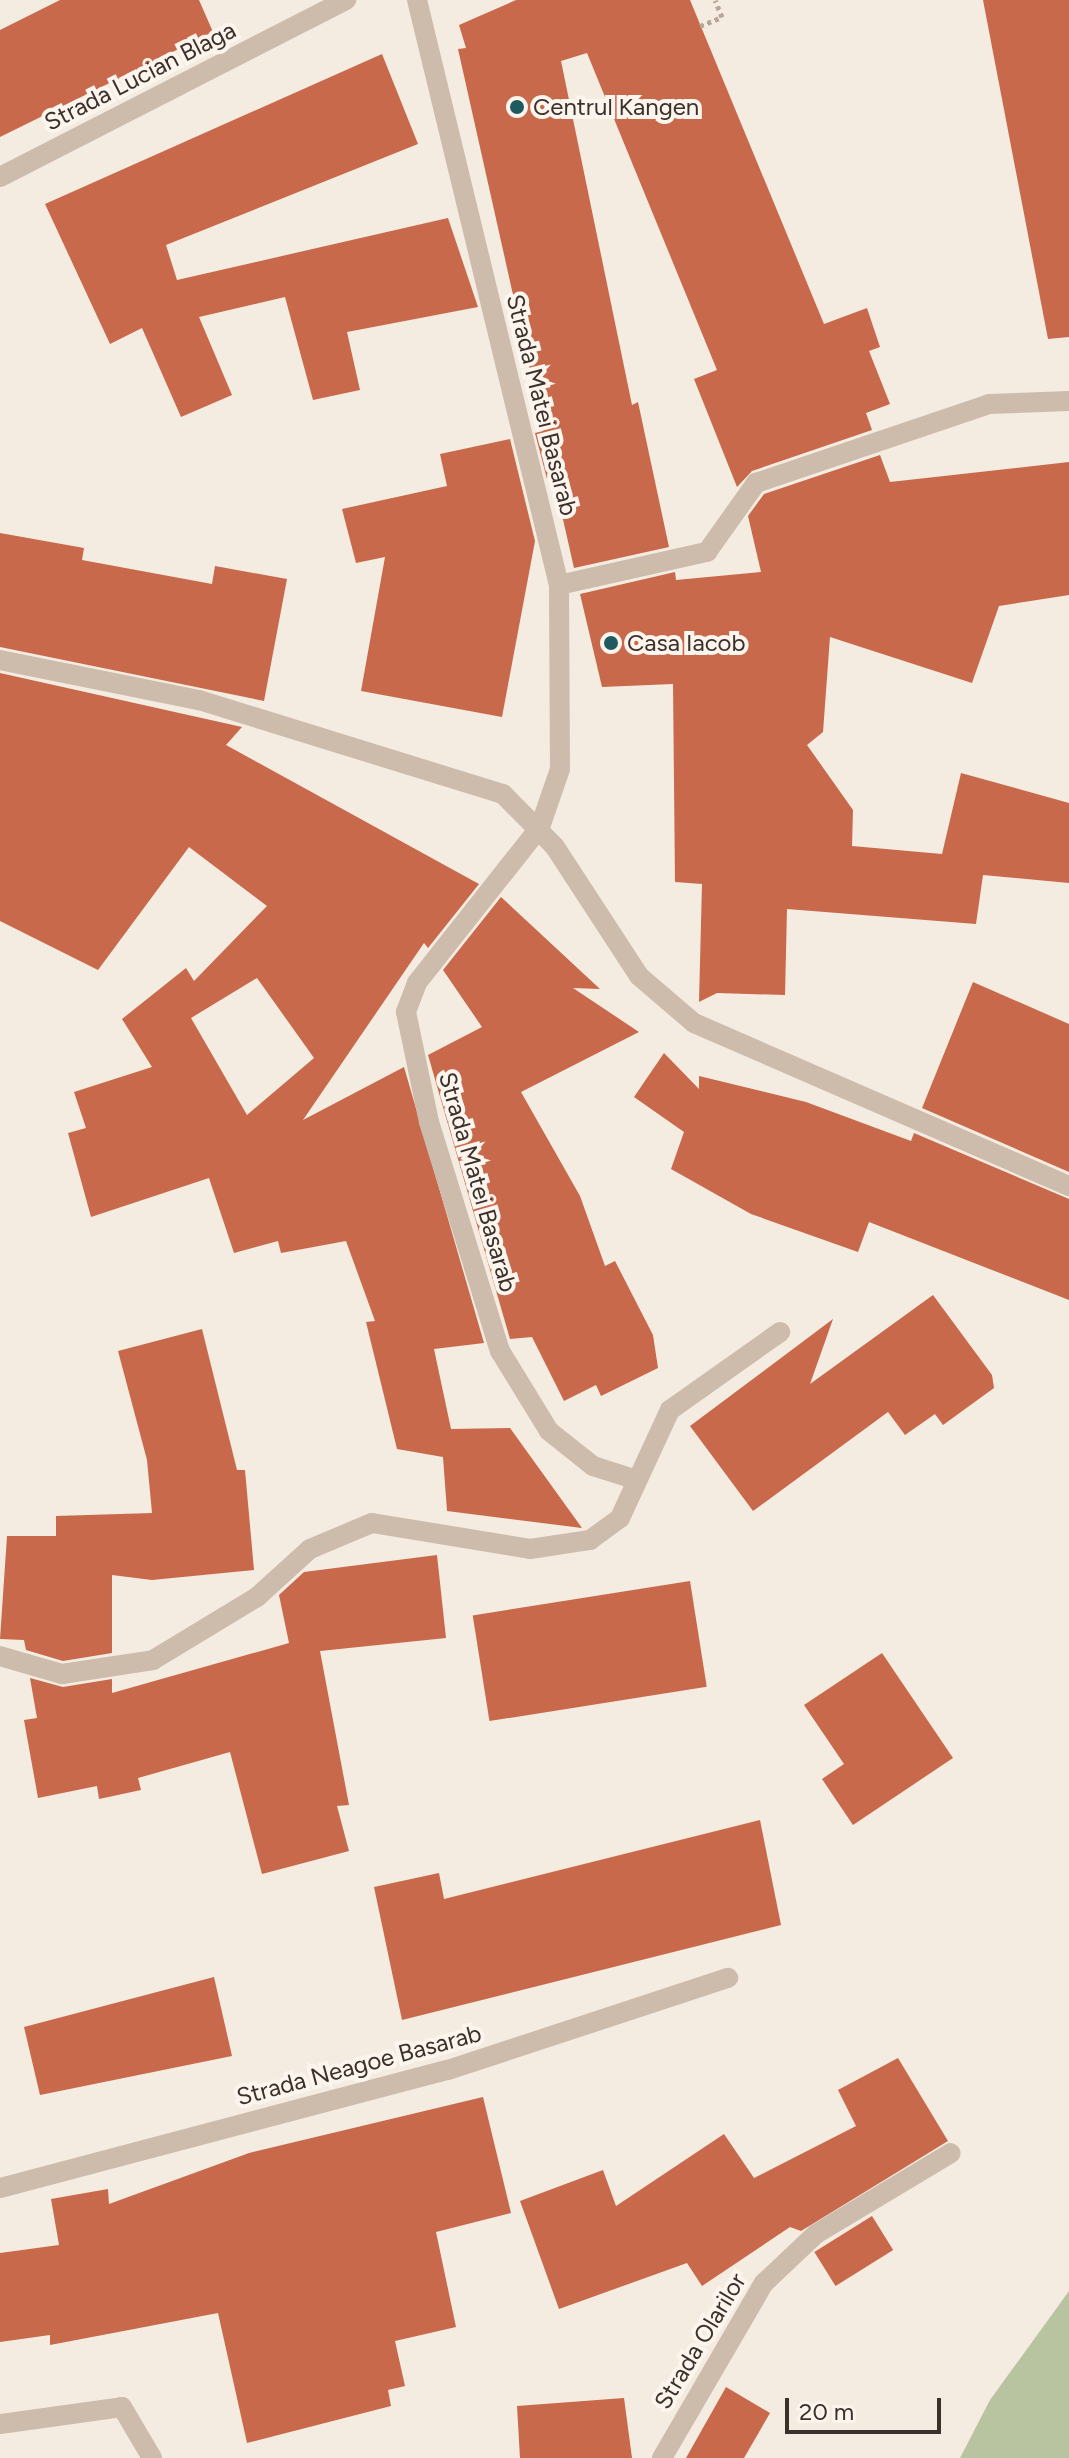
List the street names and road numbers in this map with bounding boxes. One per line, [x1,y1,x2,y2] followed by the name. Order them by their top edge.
[40,15,240,137] street label: Strada Lucian Blaga
[501,291,583,519] street label: Strada Matei Basarab
[433,1069,523,1295] street label: Strada Matei Basarab
[234,2018,484,2112] street label: Strada Neagoe Basarab
[648,2268,752,2414] street label: Strada Olarilor

